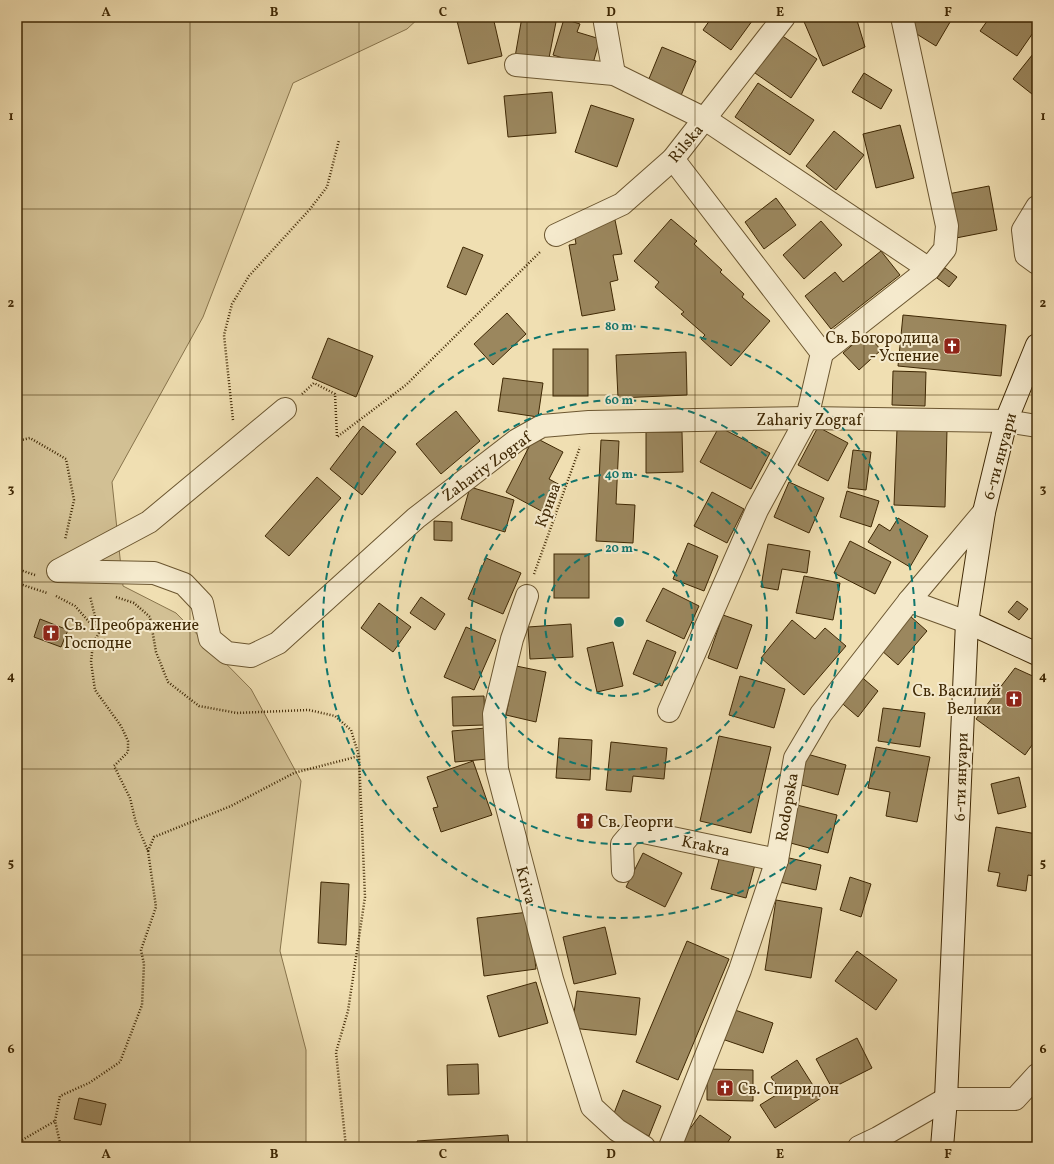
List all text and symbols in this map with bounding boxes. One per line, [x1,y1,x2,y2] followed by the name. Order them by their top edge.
[101,4,111,22] text: A
[270,4,279,22] text: B
[439,4,447,22] text: C
[606,4,616,22] text: D
[776,4,784,22] text: E
[944,4,952,22] text: F
[8,108,14,126] text: 1
[1040,108,1046,126] text: 1
[664,120,709,168] street label: Rilska
[8,295,15,313] text: 2
[1040,295,1047,313] text: 2
[605,319,633,335] text: 80 m
[826,328,939,368] place label: Св. Богородица - Успение
[942,336,962,356] church icon: Св. Богородица - Успение
[605,393,633,409] text: 60 m
[756,410,863,432] street label: Zahariy Zograf
[979,411,1023,502] street label: 6-ти януари
[438,427,538,507] street label: Zahariy Zograf
[605,467,634,483] text: 40 m
[531,480,567,531] street label: Крива
[8,481,15,499] text: 3
[1040,481,1047,499] text: 3
[605,541,633,557] text: 20 m
[64,615,199,655] place label: Св. Преображение Господне
[612,615,626,629] centre of rings
[41,623,61,643] church icon: Св. Преображение Господне
[7,668,15,686] text: 4
[1039,668,1047,686] text: 4
[913,681,1001,721] place label: Св. Василий Велики
[1004,689,1024,709] church icon: Св. Василий Велики
[949,732,975,822] street label: 6-ти януари
[771,771,805,843] street label: Rodopska
[575,811,595,831] church icon: Св. Георги
[598,812,673,834] place label: Св. Георги
[679,831,732,863] street label: Krakra
[8,855,14,873] text: 5
[1040,855,1046,873] text: 5
[509,864,541,907] street label: Kriva
[7,1041,15,1059] text: 6
[1039,1041,1047,1059] text: 6
[715,1078,735,1098] church icon: Св. Спиридон
[738,1079,839,1101] place label: Св. Спиридон
[101,1146,111,1164] text: A
[270,1146,279,1164] text: B
[439,1146,447,1164] text: C
[606,1146,616,1164] text: D
[776,1146,784,1164] text: E
[944,1146,952,1164] text: F

